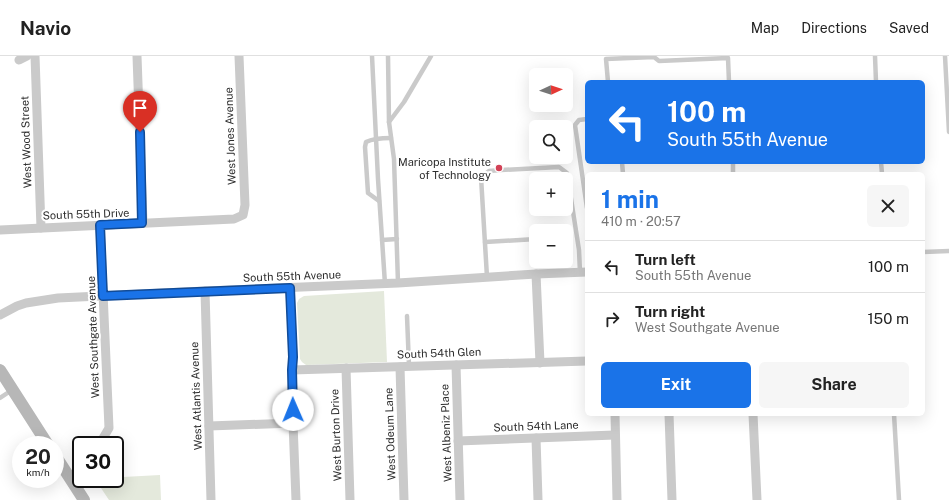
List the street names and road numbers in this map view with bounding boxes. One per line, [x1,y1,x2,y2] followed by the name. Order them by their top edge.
[222,87,238,185] street label: West Jones Avenue
[18,96,34,188] street label: West Wood Street
[42,206,130,222] street label: South 55th Drive
[243,268,341,284] street label: South 55th Avenue
[85,276,101,398] street label: West Southgate Avenue
[188,342,204,450] street label: West Atlantis Avenue
[397,346,481,360] street label: South 54th Glen
[438,384,454,482] street label: West Albeniz Place
[382,387,398,481] street label: West Odeum Lane
[328,389,344,481] street label: West Burton Drive
[493,419,579,433] street label: South 54th Lane

